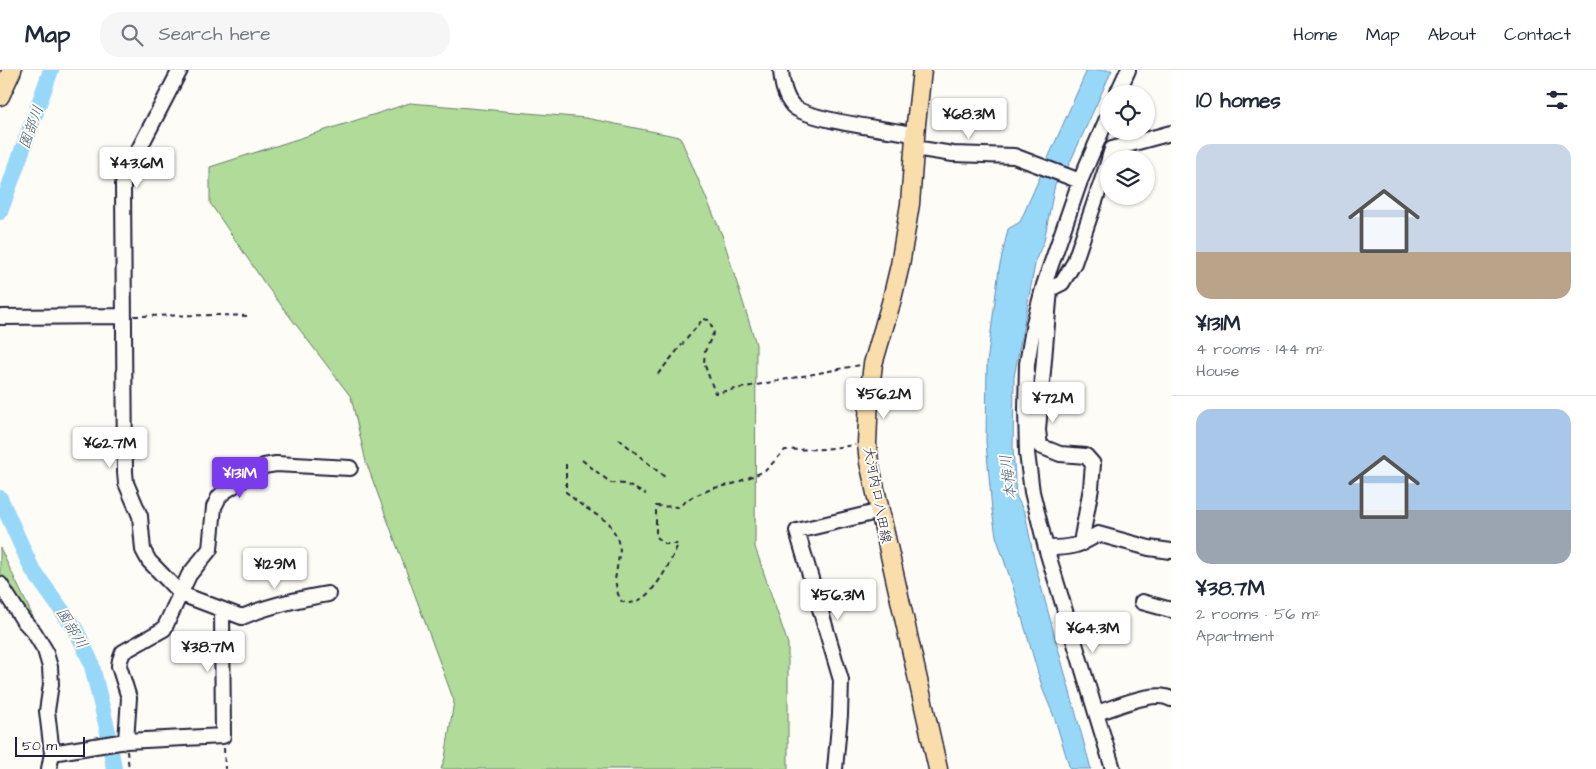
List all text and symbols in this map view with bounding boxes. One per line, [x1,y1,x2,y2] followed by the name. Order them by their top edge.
[100,12,450,57] search box
[25,18,70,52] text: Map
[118,21,146,49] icon: search
[158,21,271,48] text: Search here
[1293,22,1338,47] text: Home
[1366,22,1400,47] text: Map
[1428,22,1476,47] text: About
[1504,22,1571,47] text: Contact
[1100,85,1155,205] map controls
[1100,85,1155,140] button: locate
[1196,86,1281,115] text: 10 homes
[1543,86,1571,114] icon: filters
[928,98,1010,140] pin: ¥68.3M
[14,102,49,152] water label: 園部川
[943,103,995,125] text: ¥68.3M
[96,146,178,189] pin: ¥43.6M
[1100,150,1155,205] button: layers
[110,152,164,174] text: ¥43.6M
[1339,176,1429,266] icon: home
[1196,309,1241,338] text: ¥131M
[1196,338,1324,360] text: 4 rooms · 144 m²
[1196,360,1240,382] text: House
[843,378,925,420] pin: ¥56.2M
[1023,382,1083,424] pin: ¥72M
[857,383,911,405] text: ¥56.2M
[1033,387,1073,409] text: ¥72M
[69,426,151,469] pin: ¥62.7M
[83,432,137,454] text: ¥62.7M
[1339,442,1429,532] icon: home
[858,445,896,545] street label: 大河内口八田線
[995,453,1022,501] water label: 本梅川
[205,456,275,499] pin: ¥131M
[223,462,257,484] text: ¥131M
[240,548,310,590] pin: ¥129M
[254,553,296,575] text: ¥129M
[1196,574,1265,603] text: ¥38.7M
[797,578,879,621] pin: ¥56.3M
[811,584,865,606] text: ¥56.3M
[1196,603,1320,625] text: 2 rooms · 56 m²
[51,604,92,653] water label: 園部川
[1052,612,1134,654] pin: ¥64.3M
[1066,617,1120,639] text: ¥64.3M
[1196,625,1274,647] text: Apartment
[167,630,249,673] pin: ¥38.7M
[182,636,234,658] text: ¥38.7M
[15,734,85,757] scale bar
[22,736,57,756] text: 50 m

